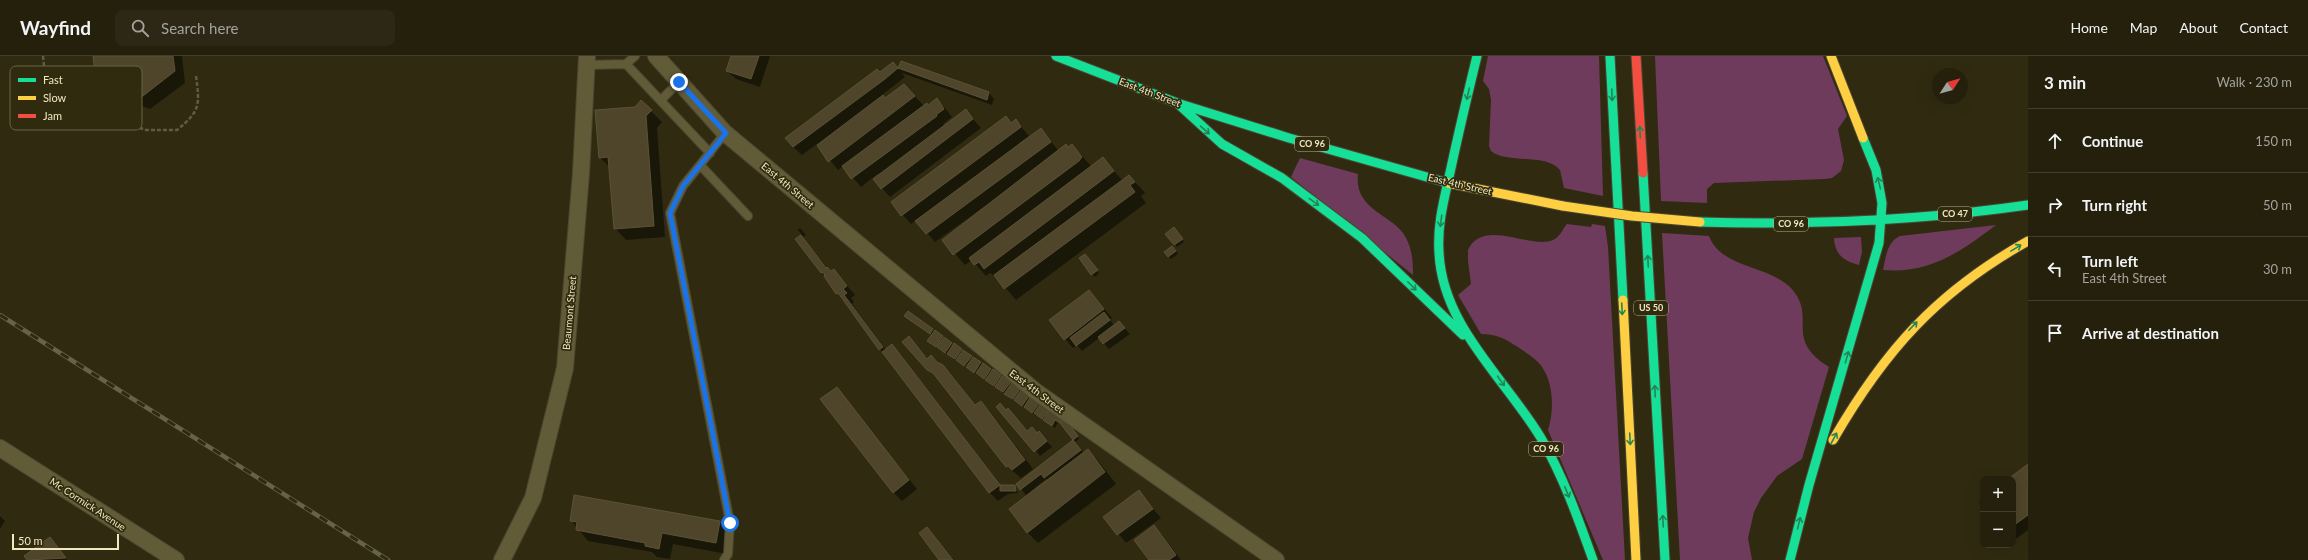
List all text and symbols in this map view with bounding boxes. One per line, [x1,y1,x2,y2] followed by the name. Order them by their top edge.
[115,10,395,46] search box
[20,16,91,39] text: Wayfind
[129,17,151,39] icon: search
[161,19,238,37] text: Search here
[2070,19,2108,36] text: Home
[2130,19,2157,36] text: Map
[2179,19,2217,36] text: About
[2239,19,2288,36] text: Contact
[10,66,142,130] legend
[1932,68,1968,104] north arrow
[2044,72,2086,93] text: 3 min
[43,73,63,86] text: Fast
[670,73,688,91] route end
[2216,74,2292,90] text: Walk · 230 m
[1117,75,1183,109] street label: East 4th Street
[1463,87,1471,100] one-way arrow
[1608,88,1616,101] one-way arrow
[43,91,67,104] text: Slow
[43,109,62,122] text: Jam
[1200,125,1210,134] one-way arrow
[1637,126,1644,139] one-way arrow
[2044,130,2066,152] icon: ahead
[2082,132,2143,150] text: Continue
[2255,133,2292,149] text: 150 m
[1295,137,1329,151] road number: CO 96
[759,160,817,211] street label: East 4th Street
[1427,171,1493,197] street label: East 4th Street
[1874,177,1882,190] one-way arrow
[2044,194,2066,216] icon: right
[2082,196,2147,214] text: Turn right
[1308,197,1319,206] one-way arrow
[2263,197,2292,213] text: 50 m
[1938,207,1972,221] road number: CO 47
[1437,214,1445,227] one-way arrow
[1774,217,1808,231] road number: CO 96
[2010,243,2022,251] one-way arrow
[2082,252,2138,270] text: Turn left
[1644,255,1652,268] one-way arrow
[2044,258,2066,280] icon: left
[2263,261,2292,277] text: 30 m
[2082,270,2167,286] text: East 4th Street
[560,275,578,350] street label: Beaumont Street
[1407,281,1417,291] one-way arrow
[1634,301,1668,315] road number: US 50
[1619,302,1626,315] one-way arrow
[1908,321,1918,331] one-way arrow
[2044,322,2066,344] icon: arrive
[2082,324,2219,342] text: Arrive at destination
[1844,351,1851,364] one-way arrow
[1007,367,1067,416] street label: East 4th Street
[1497,375,1505,386] one-way arrow
[1652,385,1659,398] one-way arrow
[1626,432,1633,445] one-way arrow
[1830,433,1838,445] one-way arrow
[1529,442,1563,456] road number: CO 96
[48,475,128,533] street label: Mc Cormick Avenue
[1980,476,2016,548] map controls
[1980,476,2016,512] button: +
[1564,486,1571,498] one-way arrow
[1980,512,2016,548] button: −
[721,514,739,532] route start
[1659,515,1667,528] one-way arrow
[1796,516,1803,529] one-way arrow
[12,532,119,551] scale bar
[18,534,43,547] text: 50 m

